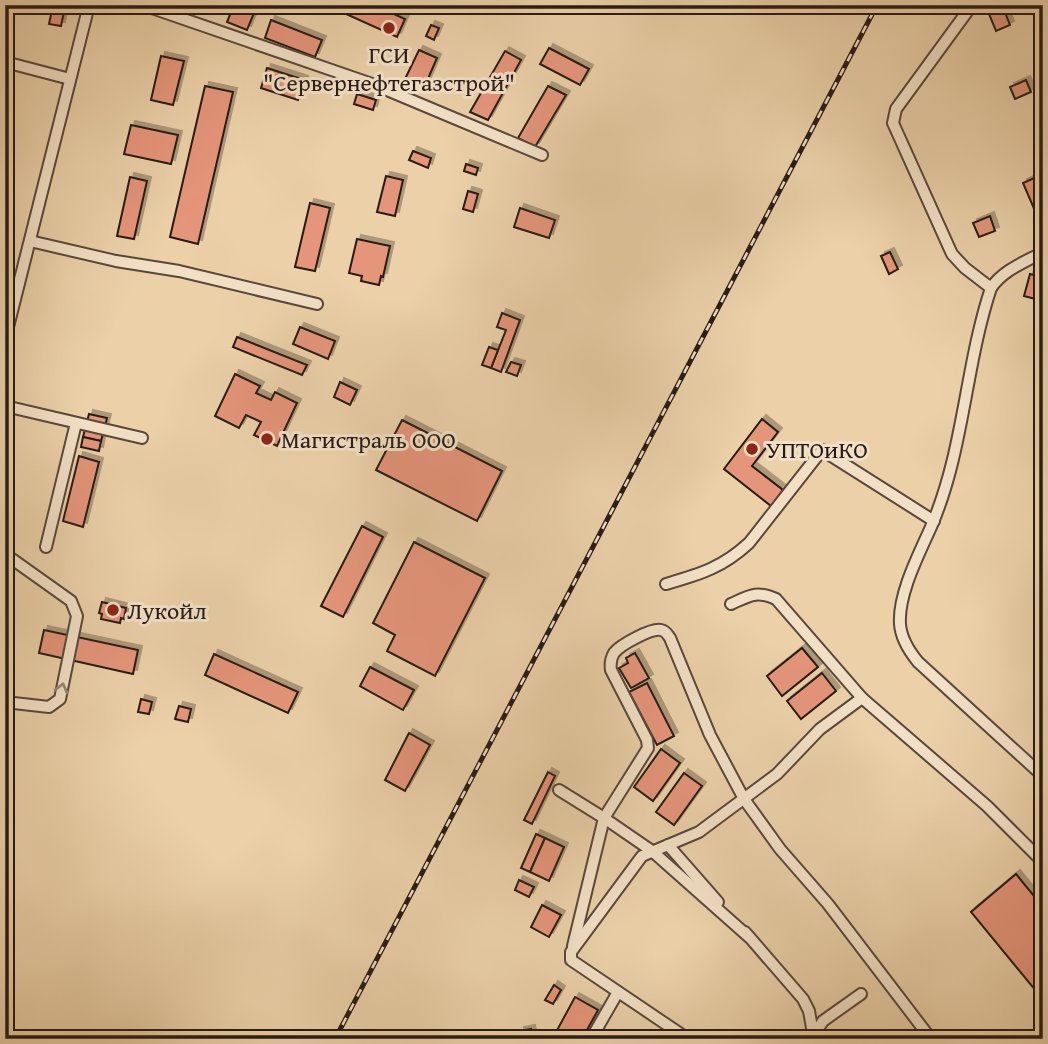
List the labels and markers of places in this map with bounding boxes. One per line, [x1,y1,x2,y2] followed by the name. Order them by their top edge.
[381,20,397,36] marker: ГСИ "Сервернефтегазстрой"
[263,37,515,100] place label: ГСИ "Сервернефтегазстрой"
[281,422,456,457] place label: Магистраль ООО
[259,431,275,447] marker: Магистраль ООО
[766,432,868,467] place label: УПТОиКО
[744,441,760,457] marker: УПТОиКО
[127,593,207,628] place label: Лукойл
[105,602,121,618] marker: Лукойл

